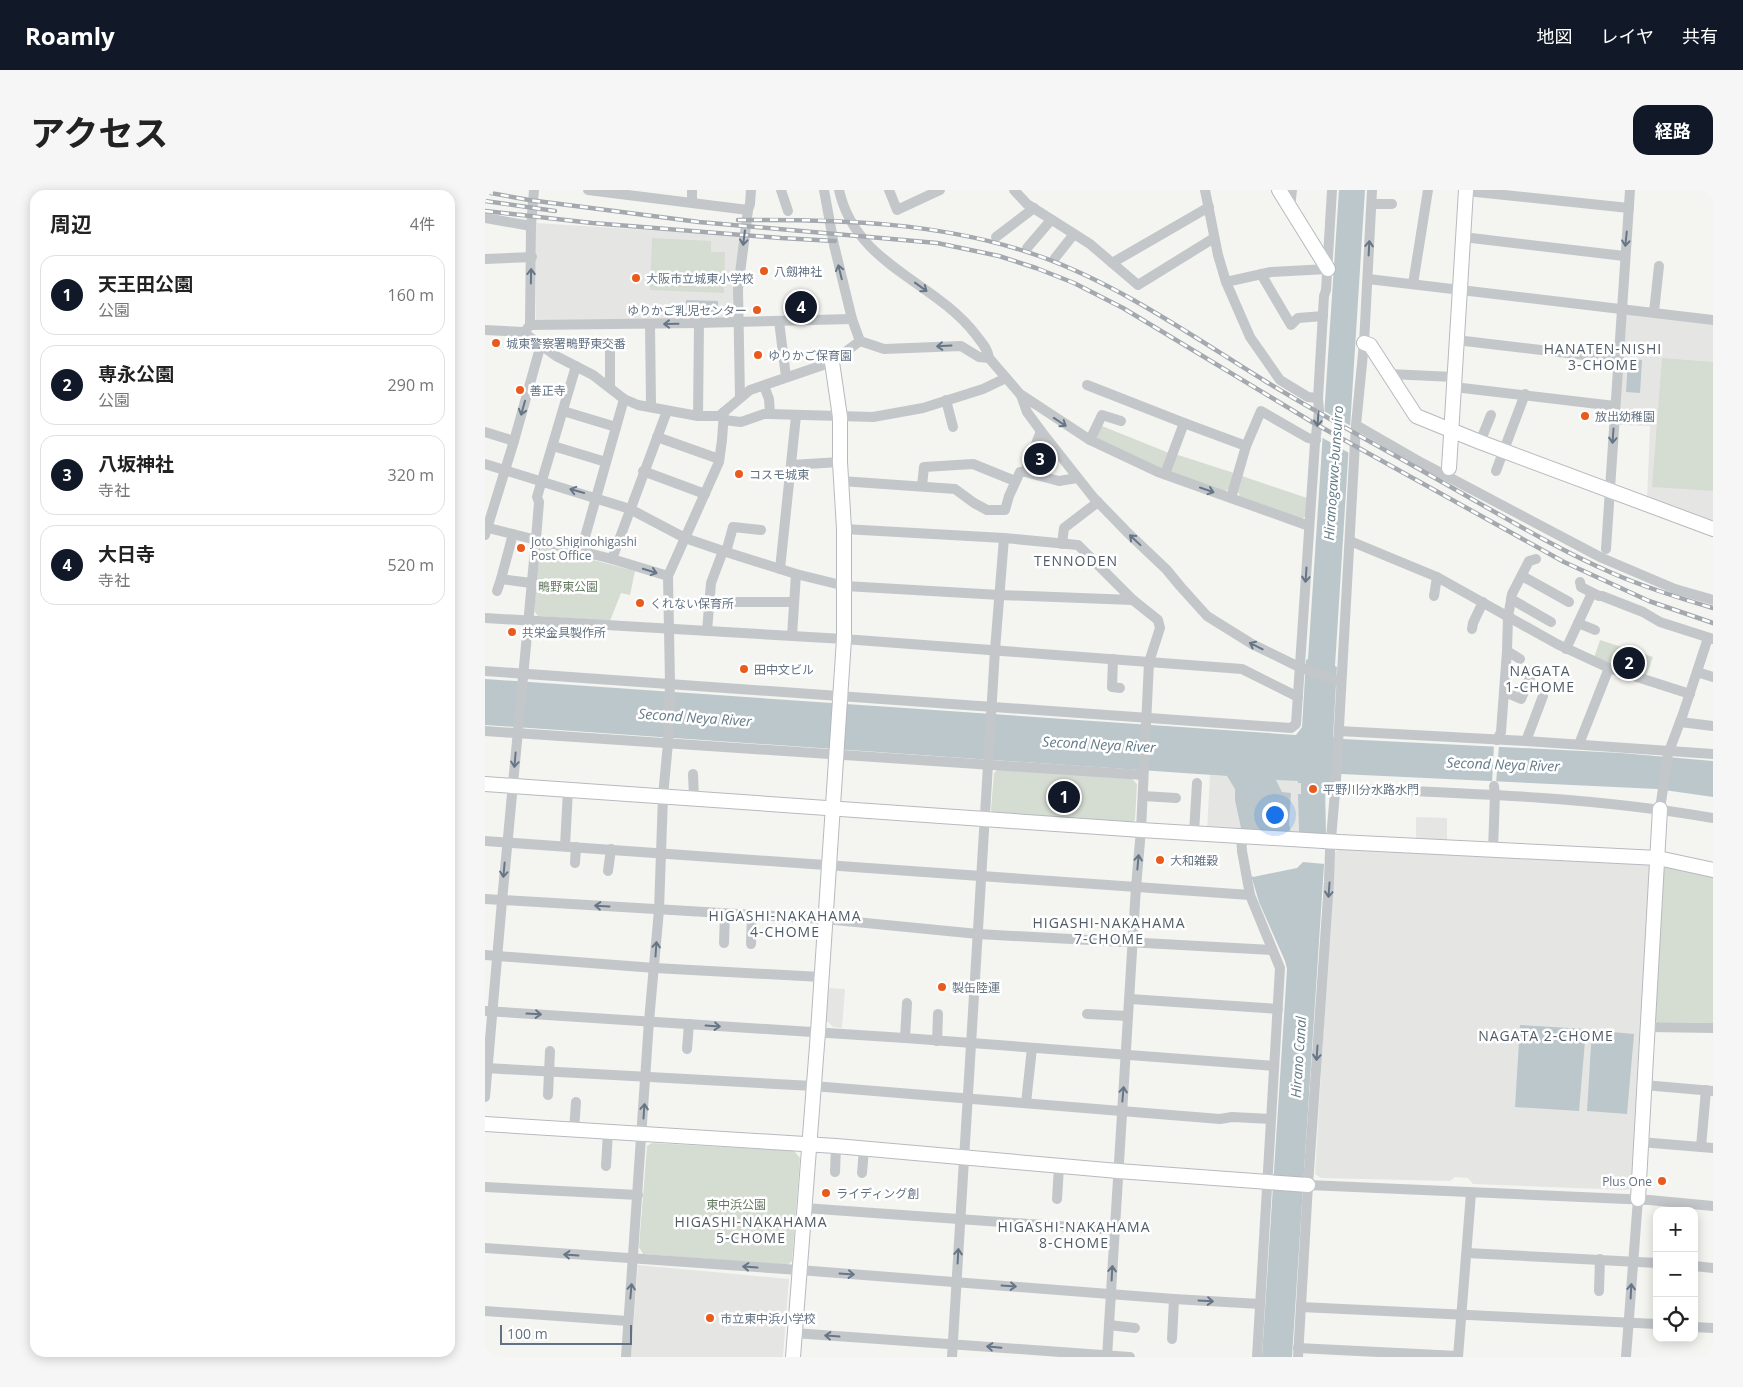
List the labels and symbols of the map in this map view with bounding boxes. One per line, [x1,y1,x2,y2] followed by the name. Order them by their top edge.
[739,230,749,246] one-way arrow
[1621,230,1631,246] one-way arrow
[1365,240,1374,256] one-way arrow
[774,263,822,280] place label: 八劔神社
[835,264,844,280] one-way arrow
[758,265,770,277] marker: 八劔神社
[526,268,536,284] one-way arrow
[646,270,754,287] place label: 大阪市立城東小学校
[630,272,642,284] marker: 大阪市立城東小学校
[914,282,928,292] one-way arrow
[785,288,817,326] pin: 4
[627,302,747,319] place label: ゆりかご乳児センター
[751,304,763,316] marker: ゆりかご乳児センター
[663,319,679,328] one-way arrow
[506,335,626,352] place label: 城東警察署鴫野東交番
[490,337,502,349] marker: 城東警察署鴫野東交番
[1544,339,1662,374] district label: HANATEN-NISHI 3-CHOME
[936,341,952,351] one-way arrow
[768,347,852,364] place label: ゆりかご保育園
[752,349,764,361] marker: ゆりかご保育園
[530,382,566,399] place label: 善正寺
[514,384,526,396] marker: 善正寺
[518,399,528,415] one-way arrow
[1319,405,1347,541] water label: Hiranogawa-bunsuiro
[1595,408,1655,425] place label: 放出幼稚園
[1579,410,1591,422] marker: 放出幼稚園
[1314,411,1323,427] one-way arrow
[1053,417,1067,427] one-way arrow
[1608,427,1617,443] one-way arrow
[1024,440,1056,478] pin: 3
[749,466,809,483] place label: コスモ城東
[733,468,745,480] marker: コスモ城東
[569,486,585,496] one-way arrow
[1199,486,1215,495] one-way arrow
[530,533,637,564] place label: Joto Shiginohigashi Post Office
[1129,534,1142,546] one-way arrow
[515,542,527,554] marker: Joto Shiginohigashi Post Office
[1034,551,1118,570] district label: TENNODEN
[642,566,658,576] one-way arrow
[1302,567,1311,583] one-way arrow
[538,578,598,595] park label: 鴫野東公園
[650,595,734,612] place label: くれない保育所
[634,597,646,609] marker: くれない保育所
[522,624,606,641] place label: 共栄金具製作所
[506,626,518,638] marker: 共栄金具製作所
[1249,641,1264,651] one-way arrow
[1613,644,1645,682] pin: 2
[754,661,814,678] place label: 田中文ビル
[1505,661,1575,696] district label: NAGATA 1-CHOME
[738,663,750,675] marker: 田中文ビル
[638,704,753,730] water label: Second Neya River
[1042,732,1157,756] water label: Second Neya River
[511,751,520,767] one-way arrow
[1446,753,1560,775] water label: Second Neya River
[1048,778,1080,816] pin: 1
[1323,781,1419,798] place label: 平野川分水路水門
[1307,783,1319,795] marker: 平野川分水路水門
[1262,802,1288,828] your location
[1170,852,1218,869] place label: 大和雑穀
[1133,854,1143,870] one-way arrow
[1154,854,1166,866] marker: 大和雑穀
[500,861,509,877] one-way arrow
[1324,882,1333,898] one-way arrow
[594,902,610,911] one-way arrow
[708,906,862,941] district label: HIGASHI-NAKAHAMA 4-CHOME
[1032,913,1186,948] district label: HIGASHI-NAKAHAMA 7-CHOME
[651,942,661,958] one-way arrow
[952,979,1000,996] place label: 製缶陸運
[936,981,948,993] marker: 製缶陸運
[525,1010,541,1019] one-way arrow
[1286,1015,1310,1098] water label: Hirano Canal
[705,1021,721,1030] one-way arrow
[1478,1026,1614,1045] district label: NAGATA 2-CHOME
[1313,1044,1322,1060] one-way arrow
[1118,1086,1128,1102] one-way arrow
[639,1104,648,1120] one-way arrow
[1602,1173,1652,1190] place label: Plus One
[1656,1175,1668,1187] marker: Plus One
[836,1185,919,1202] place label: ライディング創
[820,1187,832,1199] marker: ライディング創
[706,1196,766,1213] park label: 東中浜公園
[674,1212,828,1247] district label: HIGASHI-NAKAHAMA 5-CHOME
[997,1217,1151,1252] district label: HIGASHI-NAKAHAMA 8-CHOME
[954,1248,963,1264] one-way arrow
[563,1250,579,1259] one-way arrow
[742,1262,758,1271] one-way arrow
[1108,1266,1117,1282] one-way arrow
[839,1269,855,1278] one-way arrow
[1001,1281,1017,1291] one-way arrow
[626,1283,635,1299] one-way arrow
[1627,1283,1636,1299] one-way arrow
[1198,1296,1214,1305] one-way arrow
[720,1310,816,1327] place label: 市立東中浜小学校
[704,1312,716,1324] marker: 市立東中浜小学校
[500,1322,633,1345] scale bar
[824,1331,840,1340] one-way arrow
[986,1342,1002,1352] one-way arrow

